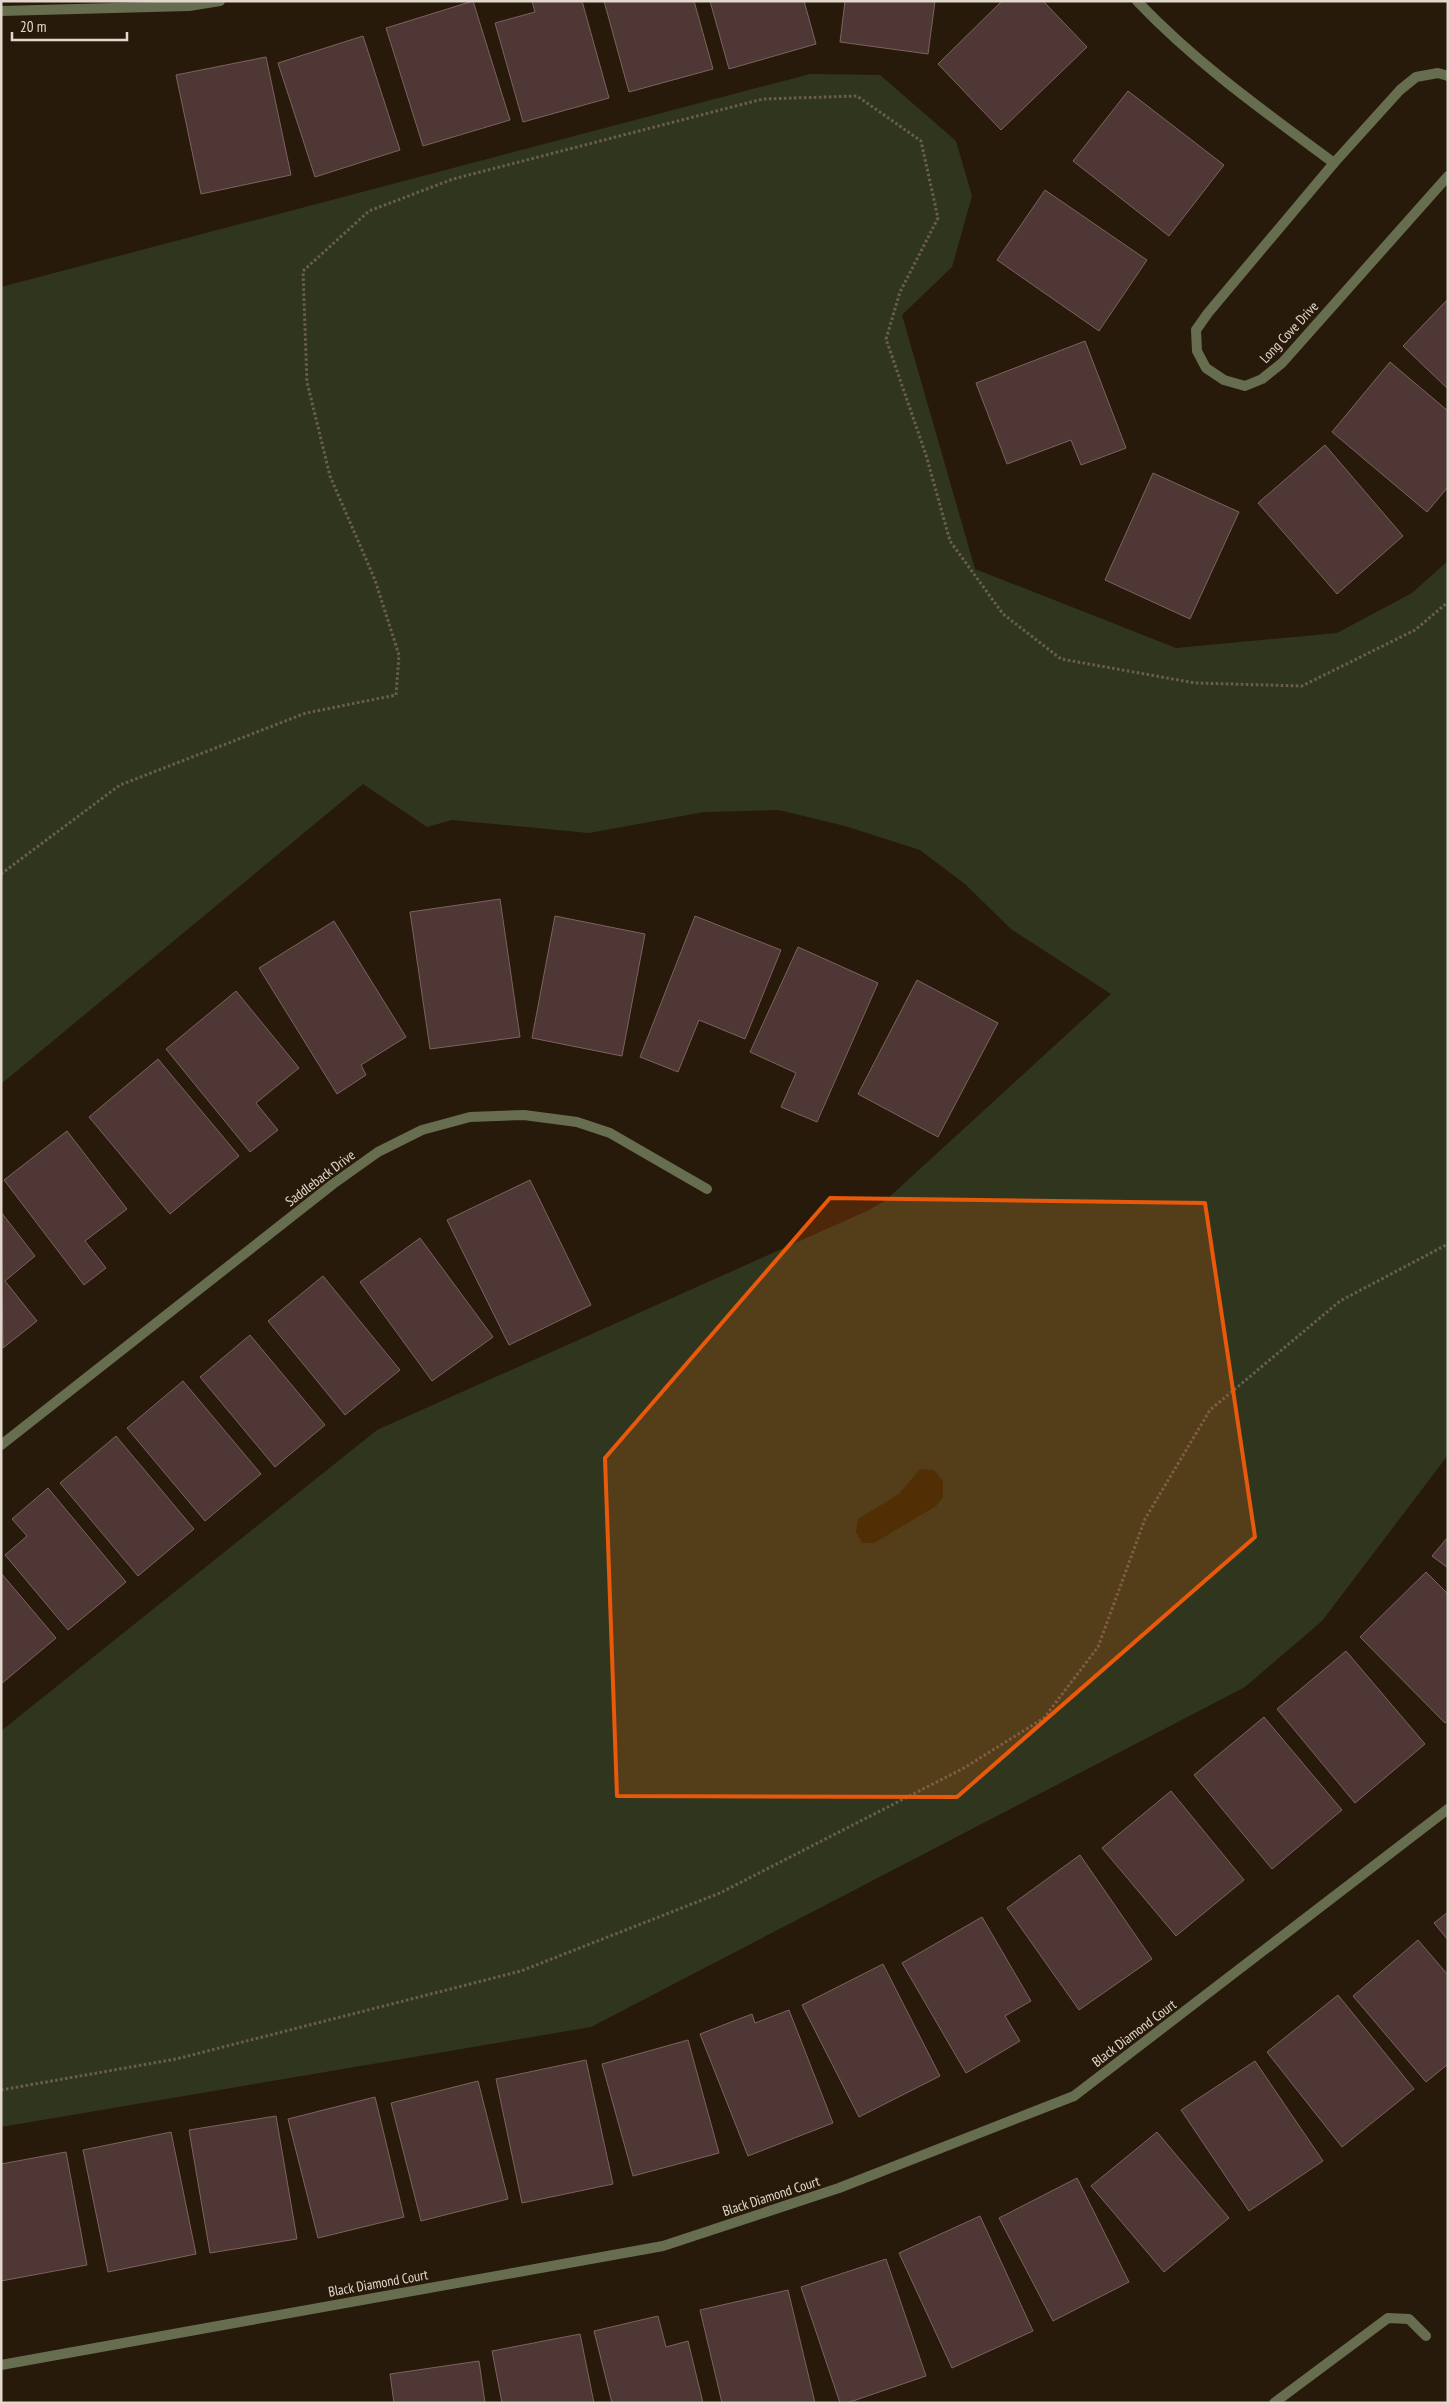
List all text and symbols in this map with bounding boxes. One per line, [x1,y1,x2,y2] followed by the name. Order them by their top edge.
[12,10,128,42] scale bar
[20,17,46,36] text: 20 m
[1256,297,1322,367] street label: Long Cove Drive
[281,1146,359,1210] street label: Saddleback Drive
[1088,1995,1180,2071] street label: Black Diamond Court
[720,2172,822,2220] street label: Black Diamond Court
[327,2265,429,2301] street label: Black Diamond Court

